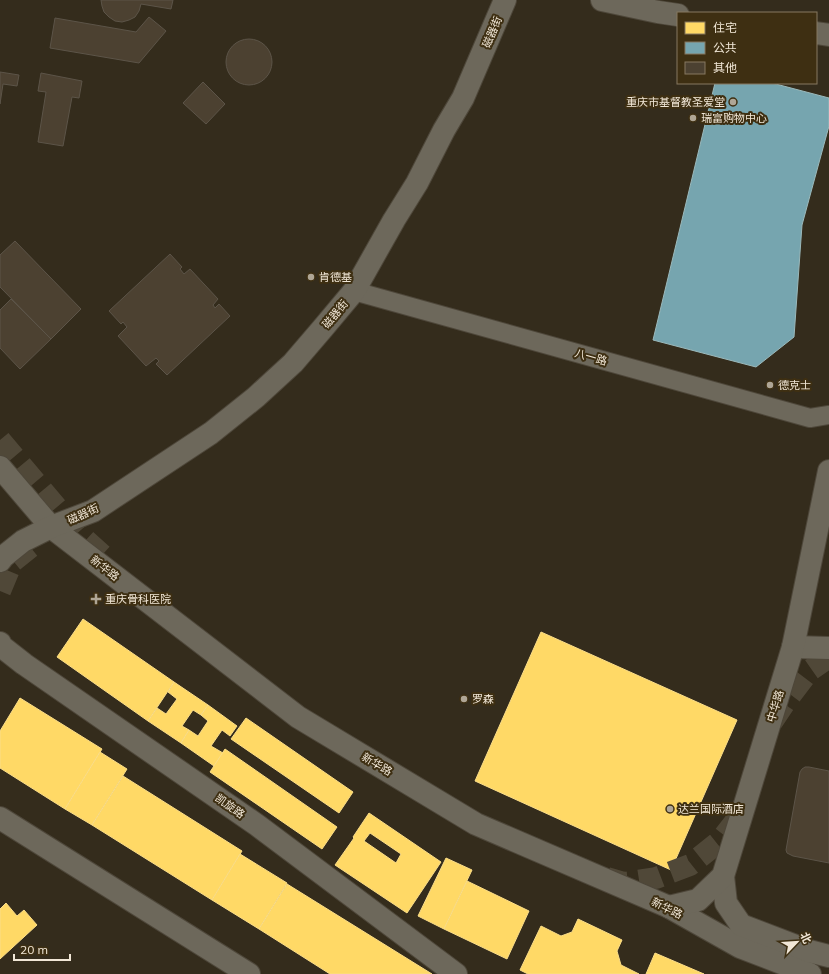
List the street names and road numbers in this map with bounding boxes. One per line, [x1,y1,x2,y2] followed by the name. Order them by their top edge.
[479,14,505,50] street label: 磁器街
[319,297,351,331] street label: 磁器街
[573,346,609,368] street label: 八一路
[65,501,101,527] street label: 磁器街
[88,552,122,584] street label: 新华路
[763,688,787,724] street label: 中华路
[359,750,395,778] street label: 新华路
[212,791,248,821] street label: 凯旋路
[649,894,685,922] street label: 新华路

